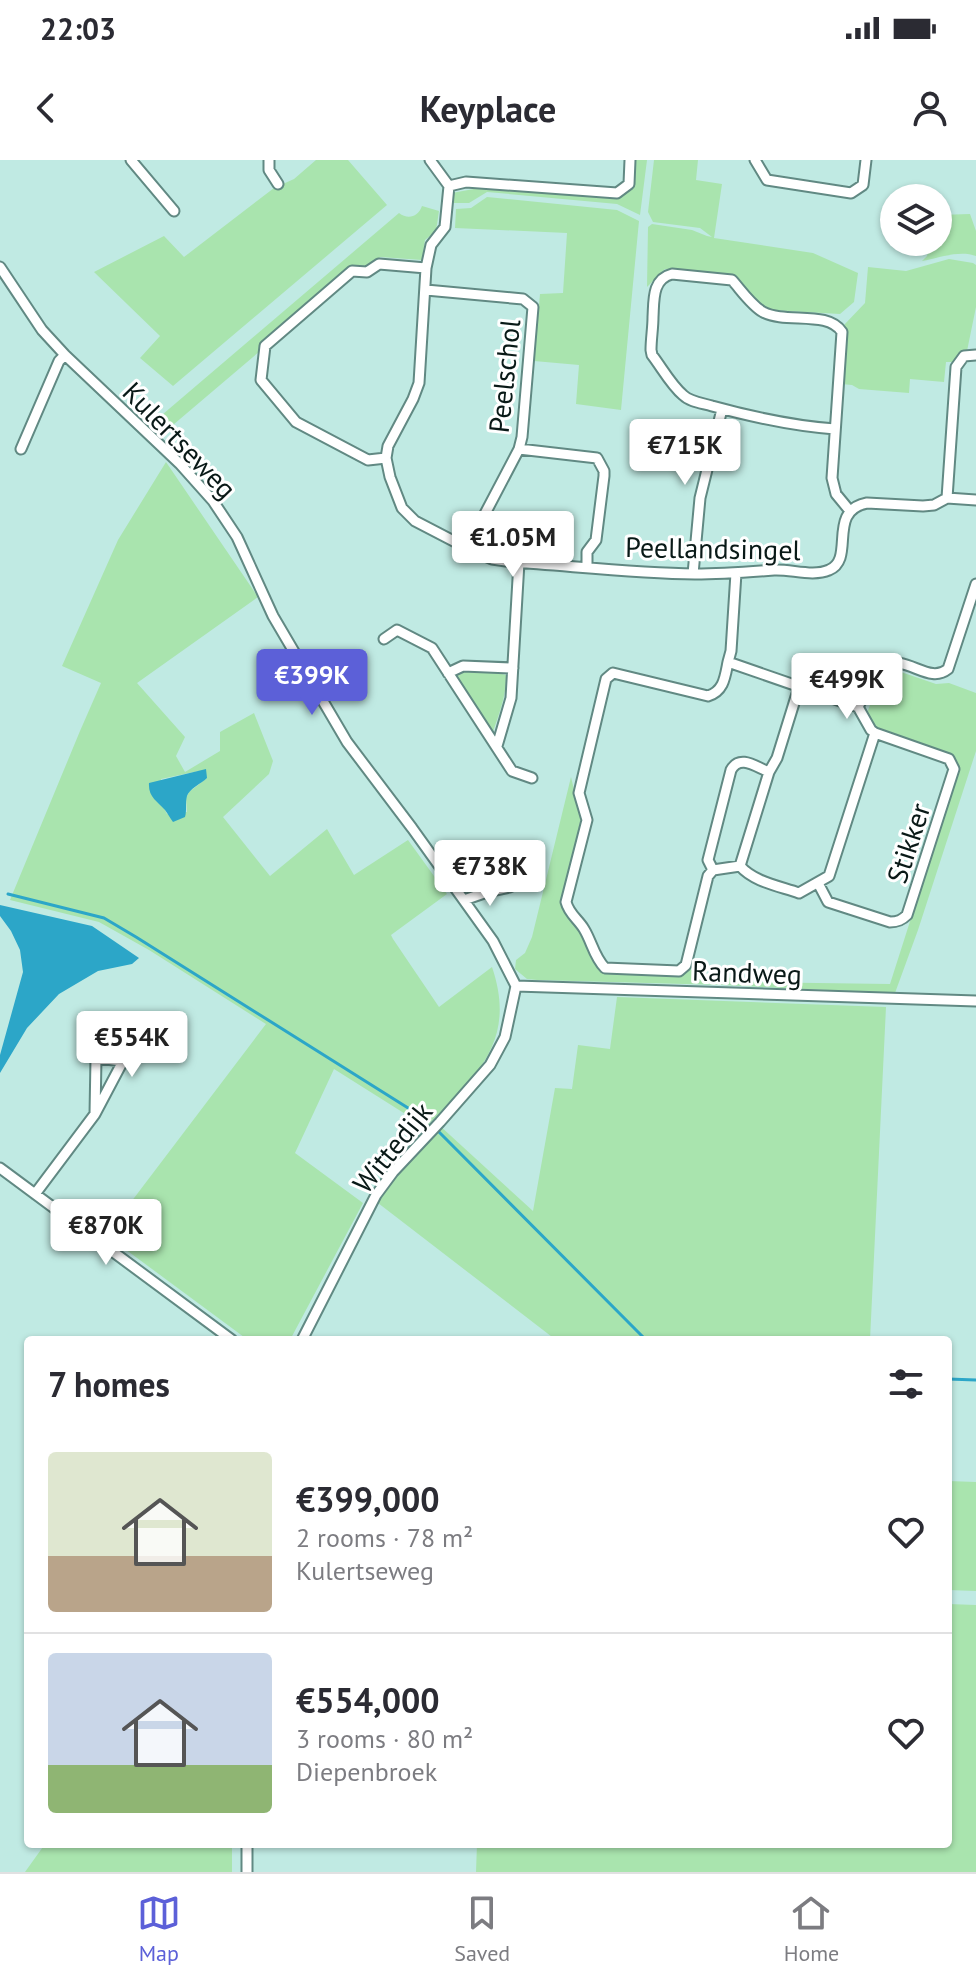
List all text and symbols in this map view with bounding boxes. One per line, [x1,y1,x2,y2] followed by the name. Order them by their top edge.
[40,9,116,48] text: 22:03
[420,85,556,132] text: Keyplace
[24,86,68,130] icon: back
[908,86,952,130] icon: person
[880,184,952,256] map controls
[880,184,952,256] button: layers
[480,317,528,435] street label: Peelschol
[115,374,245,506] street label: Kulertseweg
[629,419,741,487] pin: €715K
[647,428,723,461] text: €715K
[448,511,578,579] pin: €1.05M
[470,520,556,553] text: €1.05M
[625,528,801,568] street label: Peellandsingel
[256,649,368,717] pin: €399K
[791,653,903,721] pin: €499K
[274,658,350,691] text: €399K
[809,662,885,695] text: €499K
[878,798,938,888] street label: Stikker
[434,840,546,908] pin: €738K
[452,849,528,882] text: €738K
[691,952,803,992] street label: Randweg
[76,1011,188,1079] pin: €554K
[94,1020,170,1053] text: €554K
[344,1093,440,1200] street label: Wittedijk
[50,1199,162,1267] pin: €870K
[68,1208,144,1241] text: €870K
[48,1362,170,1406] text: 7 homes
[884,1362,928,1406] icon: filters
[296,1477,440,1521] text: €399,000
[112,1484,208,1580] icon: home
[884,1510,928,1554] icon: heart
[296,1521,473,1554] text: 2 rooms · 78 m²
[296,1554,434,1587] text: Kulertseweg
[296,1678,440,1722] text: €554,000
[112,1685,208,1781] icon: home
[884,1711,928,1755] icon: heart
[296,1722,473,1755] text: 3 rooms · 80 m²
[296,1755,437,1788] text: Diepenbroek
[137,1891,181,1967] tab: Map
[454,1891,510,1967] tab: Saved
[784,1891,839,1967] tab: Home

